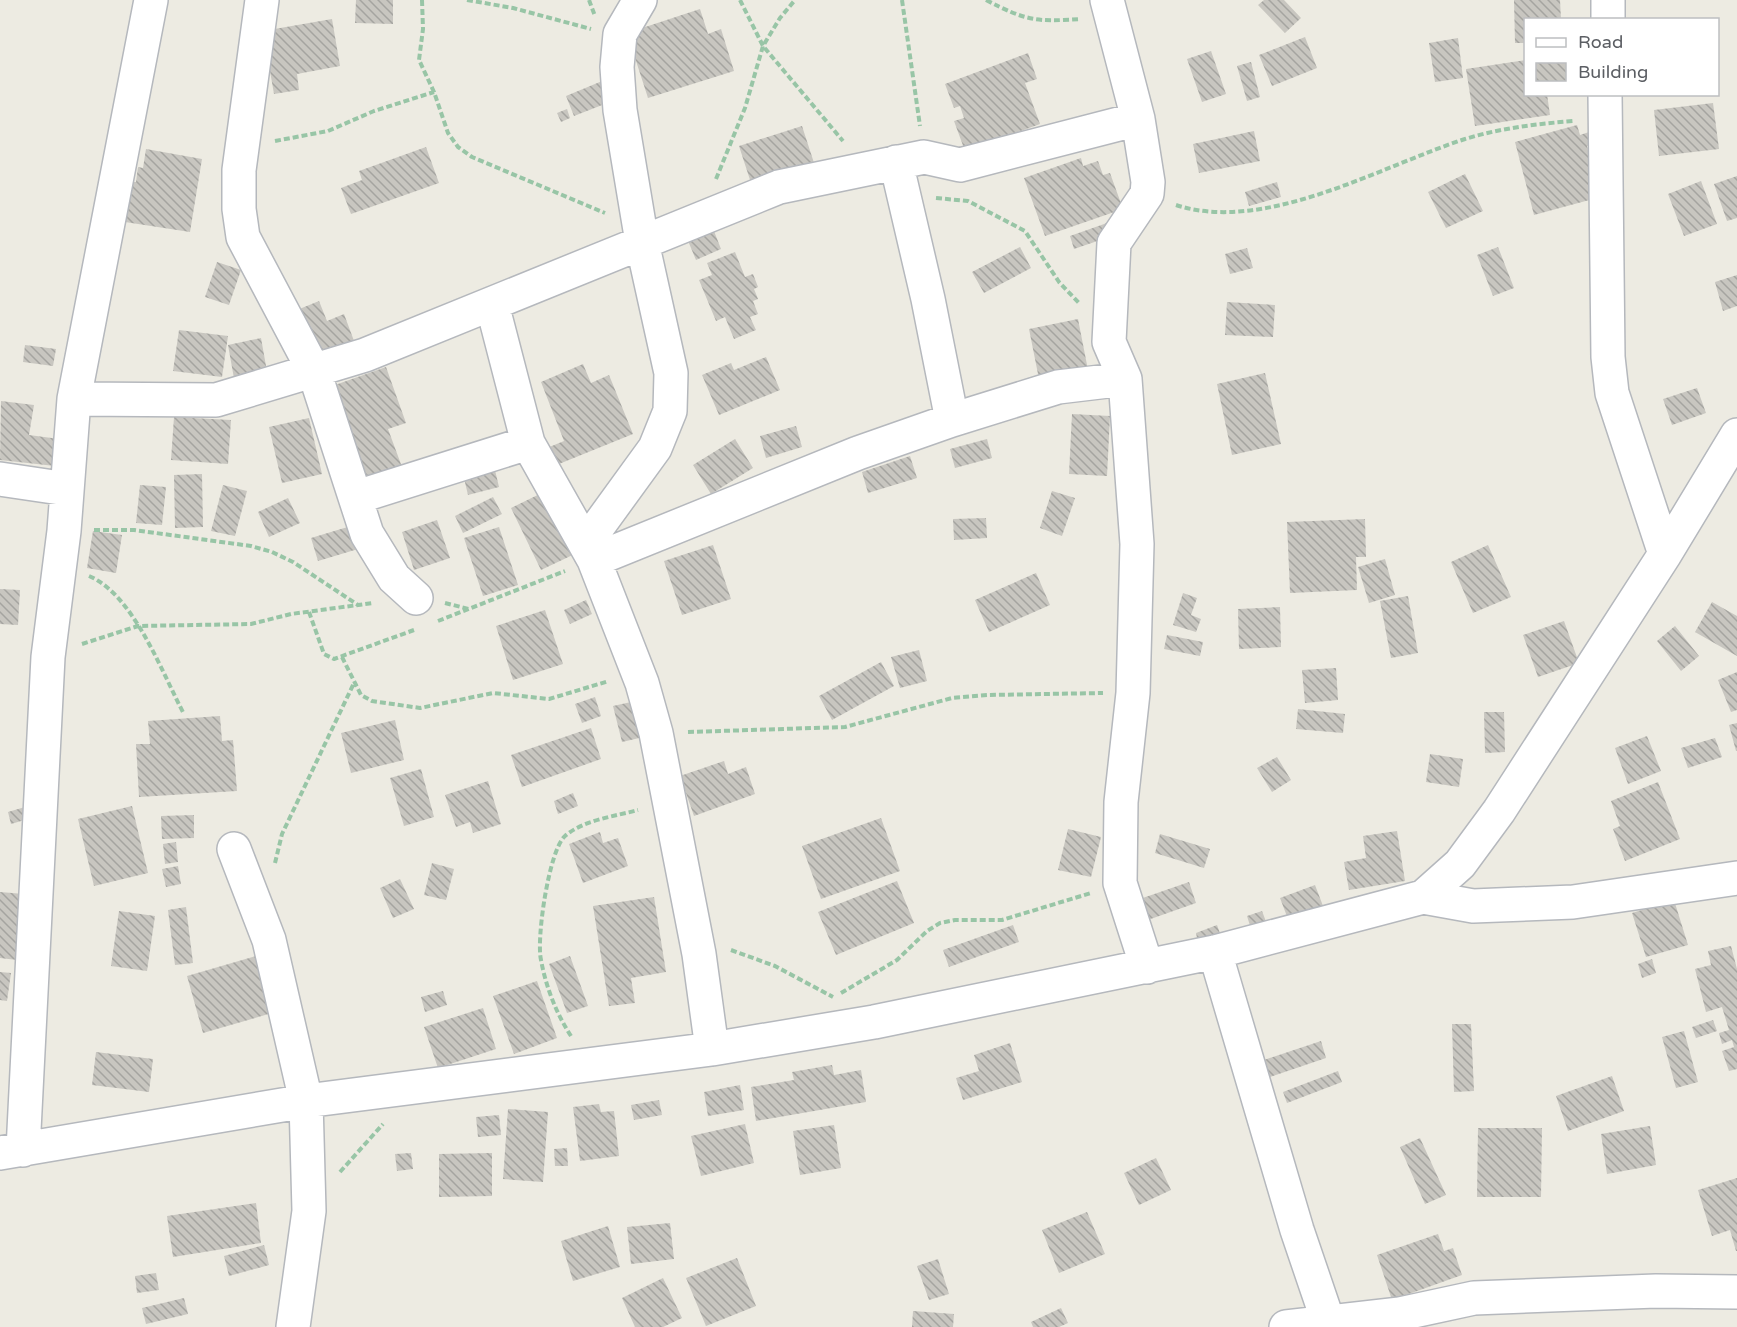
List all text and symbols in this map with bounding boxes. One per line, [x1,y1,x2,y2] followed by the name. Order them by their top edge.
[1524,18,1719,96] legend
[1578,31,1623,53] text: Road
[1578,61,1648,83] text: Building

